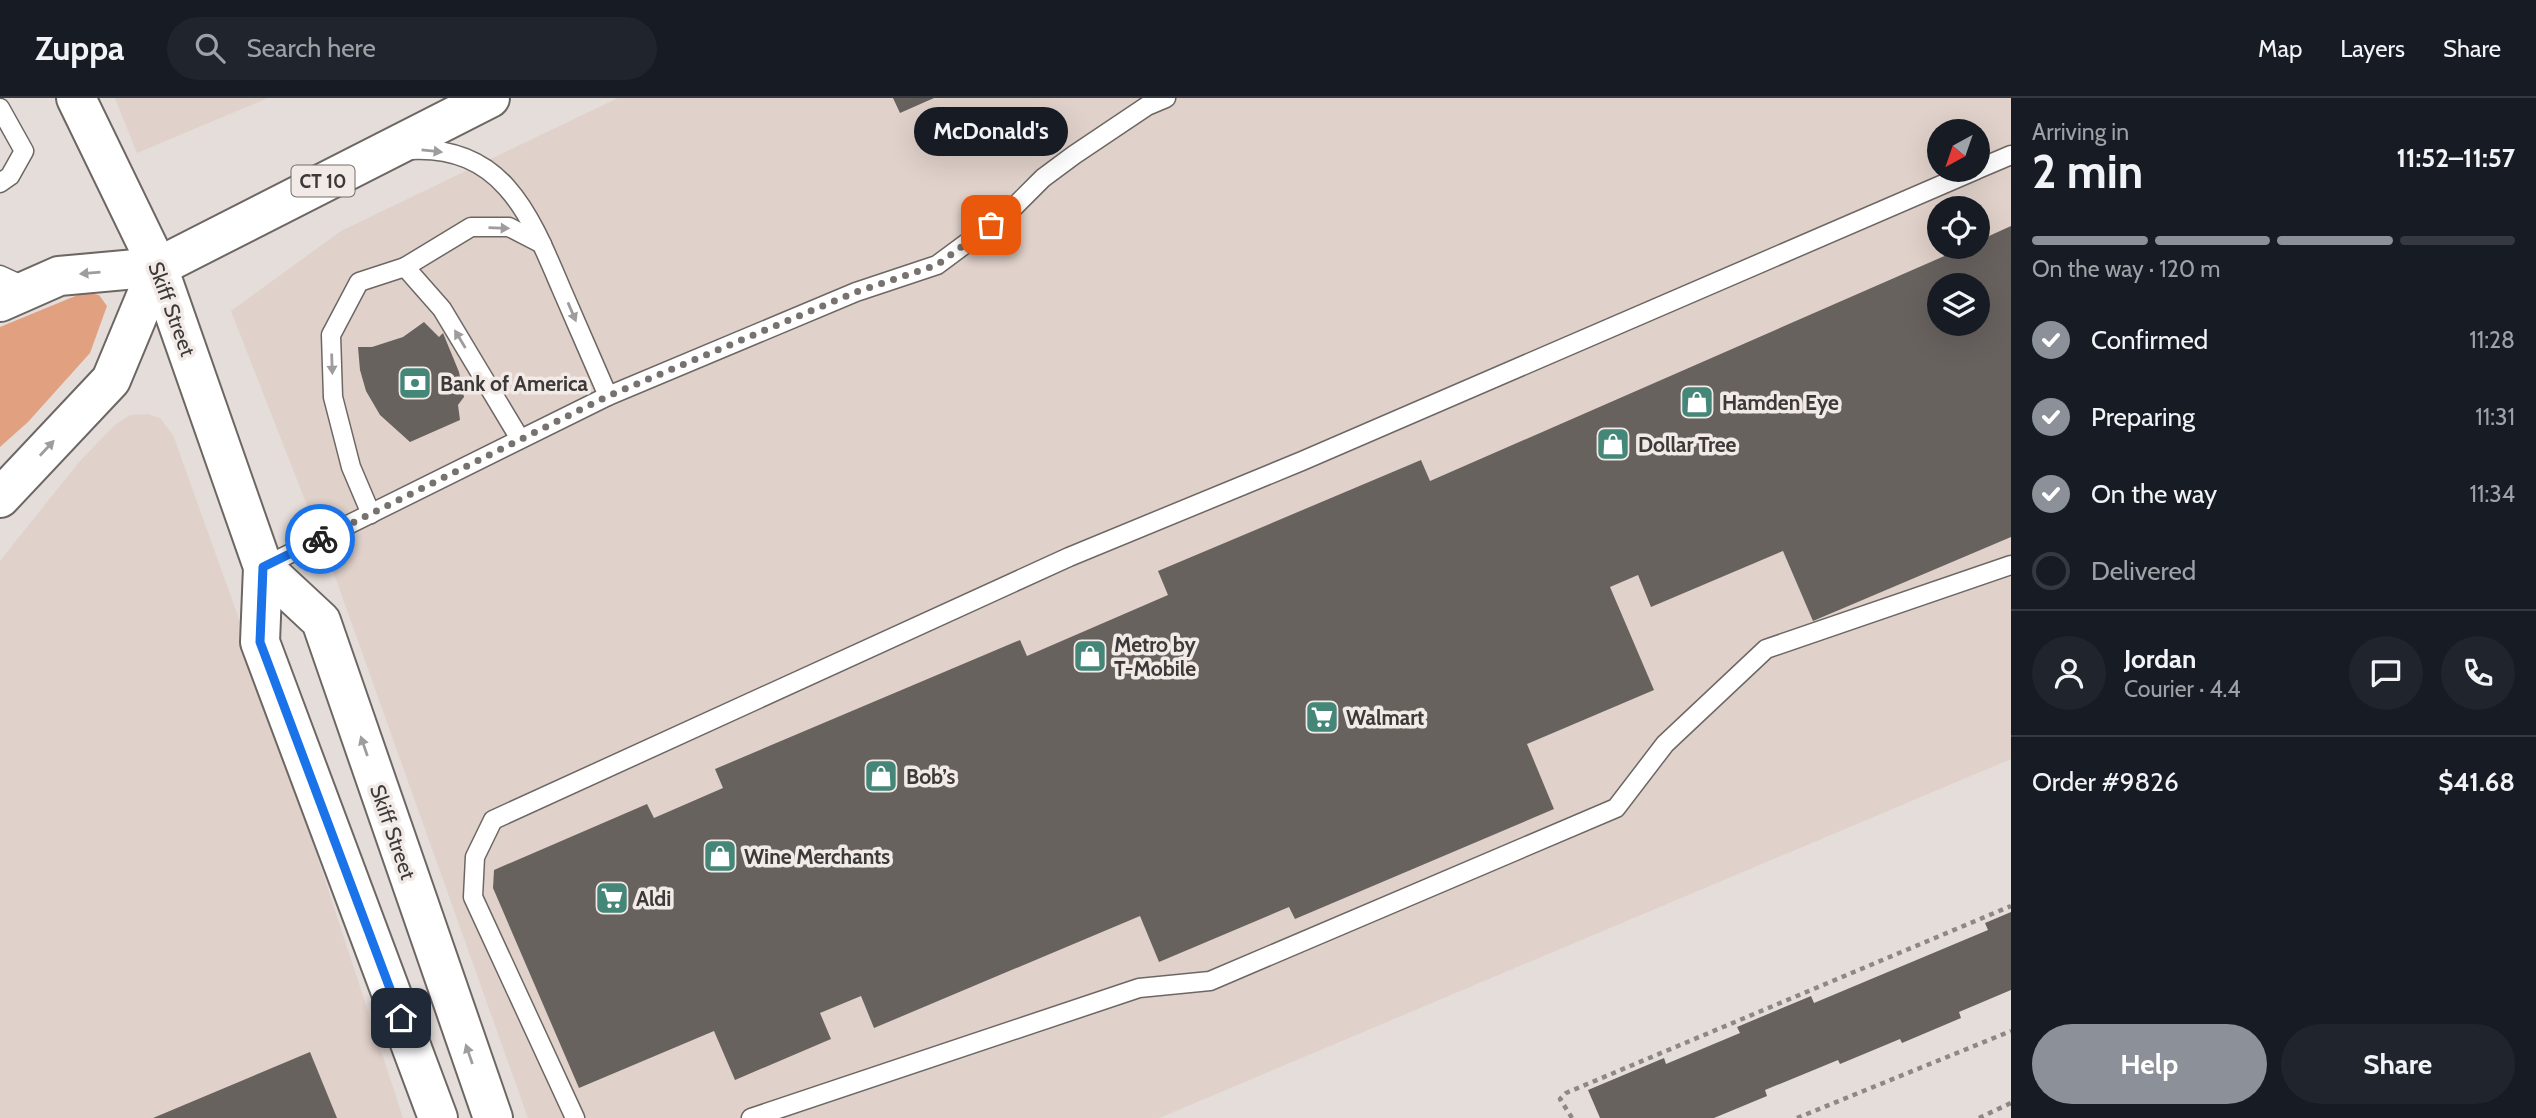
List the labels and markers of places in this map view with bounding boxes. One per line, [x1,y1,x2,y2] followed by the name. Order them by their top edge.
[914,106,1068,155] callout: McDonald's
[961,195,1021,255] pin
[396,364,434,402] bank icon: Bank of America
[440,371,589,396] place label: Bank of America
[1678,383,1716,421] shop icon: Hamden Eye
[1722,390,1839,415] place label: Hamden Eye
[1594,425,1632,463] shop icon: Dollar Tree
[1638,432,1737,457] place label: Dollar Tree
[1114,632,1196,681] place label: Metro by T-Mobile
[1071,637,1109,675] shop icon: Metro by T-Mobile
[1303,698,1341,736] supermarket icon: Walmart
[1346,705,1424,730] place label: Walmart
[862,757,900,795] shop icon: Bob’s
[906,764,955,789] place label: Bob’s
[701,837,739,875] shop icon: Wine Merchants
[744,844,890,869] place label: Wine Merchants
[593,879,631,917] supermarket icon: Aldi
[636,886,671,911] place label: Aldi
[371,988,431,1048] pin

